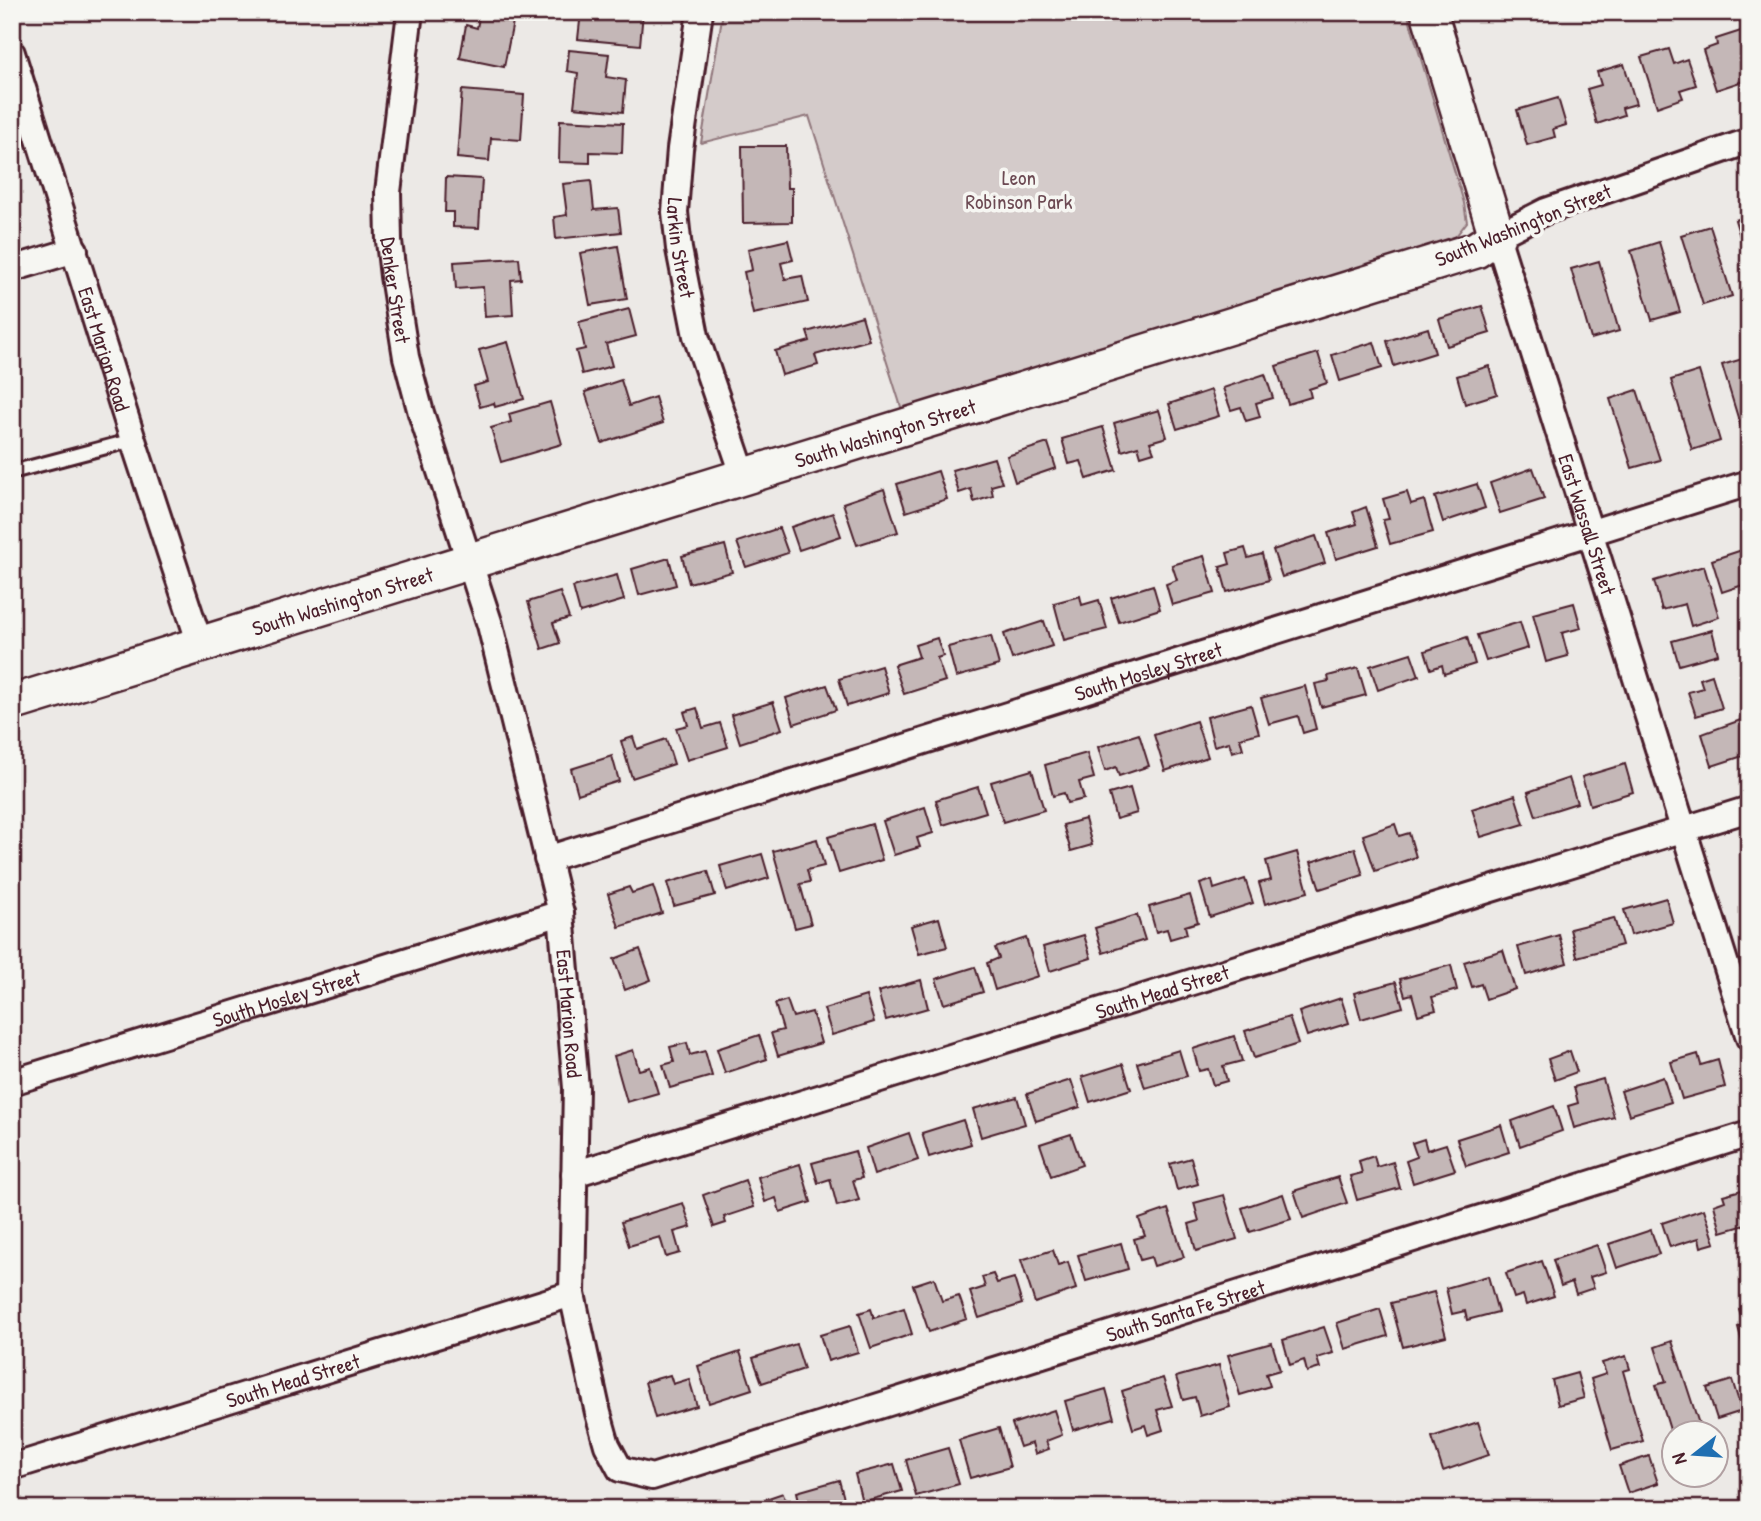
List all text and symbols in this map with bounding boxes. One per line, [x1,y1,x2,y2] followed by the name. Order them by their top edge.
[966,163,1073,216] park label: Leon Robinson Park
[1430,176,1616,274] street label: South Washington Street
[660,197,703,301] street label: Larkin Street
[374,236,418,346] street label: Denker Street
[71,283,138,415] street label: East Marion Road
[791,391,980,474] street label: South Washington Street
[1552,450,1624,599] street label: East Wassall Street
[248,559,437,642] street label: South Washington Street
[1071,634,1226,708] street label: South Mosley Street
[550,948,590,1079] street label: East Marion Road
[1092,957,1233,1026] street label: South Mead Street
[209,961,364,1034] street label: South Mosley Street
[1102,1272,1269,1349] street label: South Santa Fe Street
[222,1346,364,1415] street label: South Mead Street
[1660,1420,1730,1490] north arrow
[1665,1450,1693,1468] text: N

